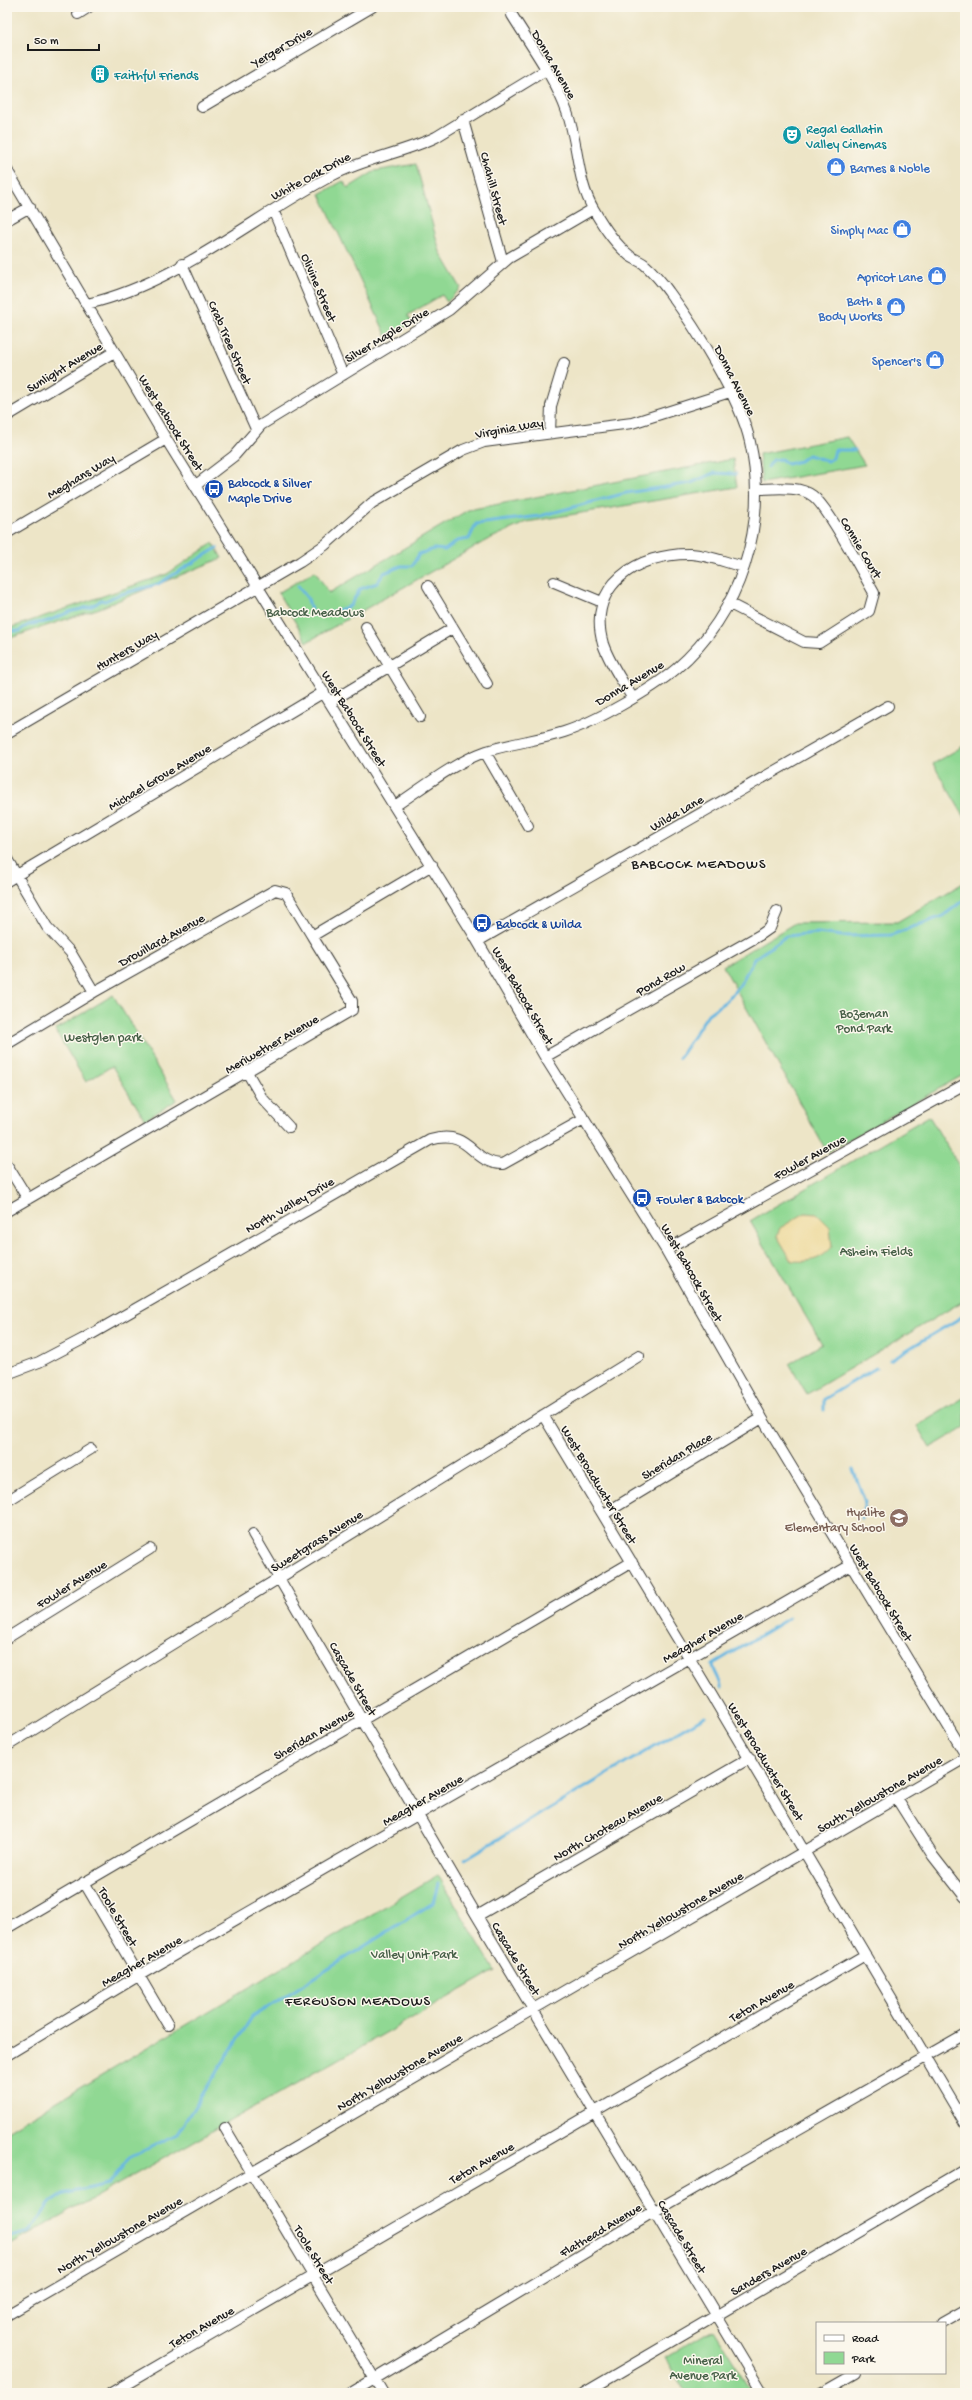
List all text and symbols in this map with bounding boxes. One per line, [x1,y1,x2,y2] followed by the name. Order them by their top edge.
[248,25,315,72] street label: Yerger Drive
[28,26,99,52] scale bar
[527,27,579,103] street label: Donna Avenue
[34,35,59,49] text: 50 m
[89,63,111,85] building icon: Faithful Friends
[113,69,200,84] place label: Faithful Friends
[805,123,888,153] place label: Regal Gallatin Valley Cinemas
[781,124,803,146] theatre icon: Regal Gallatin Valley Cinemas
[269,150,354,205] street label: White Oak Drive
[476,151,510,228] street label: Chahill Street
[825,156,847,178] shop icon: Barnes & Noble
[849,162,930,177] place label: Barnes & Noble
[891,218,913,240] shop icon: Simply Mac
[831,224,889,239] place label: Simply Mac
[297,252,339,326] street label: Olivine Street
[926,265,948,287] shop icon: Apricot Lane
[857,271,923,286] place label: Apricot Lane
[818,295,883,325] place label: Bath & Body Works
[885,296,907,318] shop icon: Bath & Body Works
[204,299,254,389] street label: Crab Tree Street
[343,305,432,367] street label: Silver Maple Drive
[25,339,106,397] street label: Sunlight Avenue
[709,343,758,419] street label: Donna Avenue
[924,349,946,371] shop icon: Spencer's
[872,355,922,370] place label: Spencer's
[134,372,206,476] street label: West Babcock Street
[473,416,545,443] street label: Virginia Way
[45,451,118,503] street label: Meghans Way
[227,477,312,507] place label: Babcock & Silver Maple Drive
[203,478,225,500] bus stop icon: Babcock & Silver Maple Drive
[836,515,885,583] street label: Connie Court
[265,606,365,621] park label: Babcock Meadows
[94,627,161,675] street label: Hunters Way
[593,658,667,711] street label: Donna Avenue
[317,668,389,772] street label: West Babcock Street
[106,741,215,815] street label: Michael Grove Avenue
[648,793,707,836] street label: Wilda Lane
[631,857,766,874] district label: BABCOCK MEADOWS
[116,911,208,972] street label: Drouillard Avenue
[471,912,493,934] bus stop icon: Babcock & Wilda
[495,918,583,933] place label: Babcock & Wilda
[488,945,557,1049] street label: West Babcock Street
[633,960,689,1001] street label: Pond Row
[835,1007,893,1037] park label: Bozeman Pond Park
[223,1012,322,1078] street label: Meriwether Avenue
[64,1031,143,1046] park label: Westglen park
[771,1132,849,1185] street label: Fowler Avenue
[243,1175,338,1238] street label: North Valley Drive
[631,1187,653,1209] bus stop icon: Fowler & Babcok
[655,1193,745,1208] place label: Fowler & Babcok
[657,1222,726,1326] street label: West Babcock Street
[840,1245,914,1260] park label: Asheim Fields
[557,1423,640,1549] street label: West Broadwater Street
[639,1430,716,1484] street label: Sheridan Place
[785,1506,885,1536] place label: Hyalite Elementary School
[888,1507,910,1529] school or university icon: Hyalite Elementary School
[268,1508,366,1577] street label: Sweetgrass Avenue
[845,1542,916,1646] street label: West Babcock Street
[34,1557,110,1613] street label: Fowler Avenue
[660,1609,747,1667] street label: Meagher Avenue
[325,1640,380,1720] street label: Cascade Street
[724,1700,807,1826] street label: West Broadwater Street
[271,1706,357,1764] street label: Sheridan Avenue
[815,1753,945,1837] street label: South Yellowstone Avenue
[380,1772,467,1830] street label: Meagher Avenue
[551,1791,666,1866] street label: North Choteau Avenue
[616,1869,747,1953] street label: North Yellowstone Avenue
[93,1884,141,1951] street label: Toole Street
[487,1920,543,2000] street label: Cascade Street
[99,1933,186,1991] street label: Meagher Avenue
[370,1948,458,1963] park label: Valley Unit Park
[726,1977,797,2027] street label: Teton Avenue
[284,1994,431,2011] district label: FERGUSON MEADOWS
[335,2031,466,2115] street label: North Yellowstone Avenue
[446,2139,517,2189] street label: Teton Avenue
[55,2194,186,2278] street label: North Yellowstone Avenue
[653,2198,709,2278] street label: Cascade Street
[557,2201,645,2262] street label: Flathead Avenue
[289,2222,337,2289] street label: Toole Street
[729,2244,810,2300] street label: Sanders Avenue
[166,2303,237,2353] street label: Teton Avenue
[816,2322,946,2374] legend
[852,2333,879,2347] text: Road
[851,2353,877,2367] text: Park
[670,2354,738,2384] park label: Mineral Avenue Park

